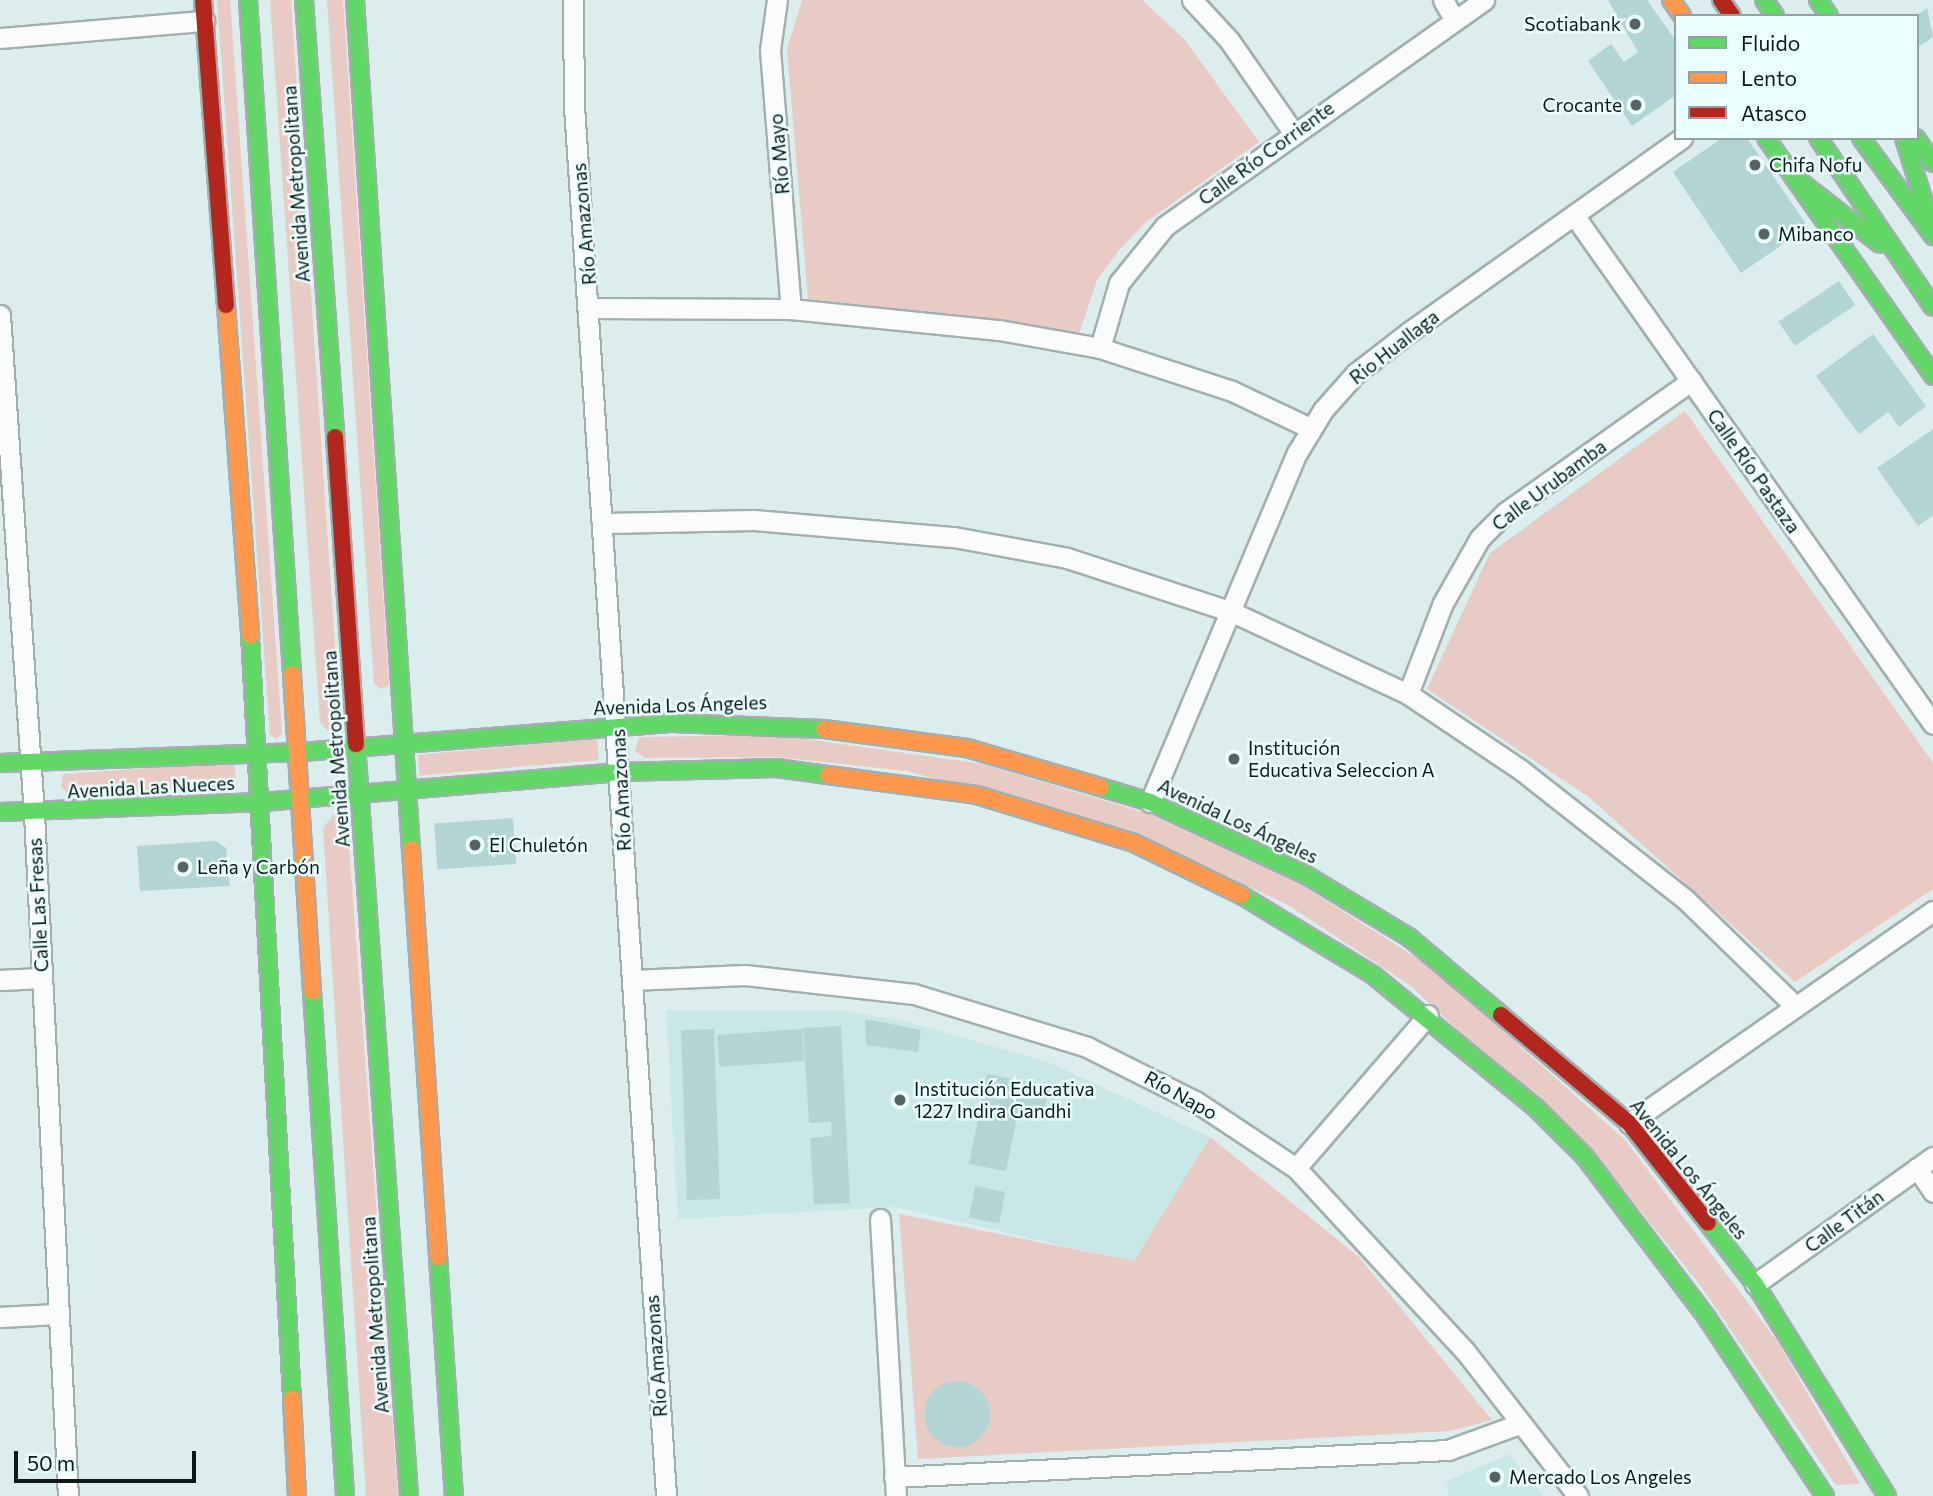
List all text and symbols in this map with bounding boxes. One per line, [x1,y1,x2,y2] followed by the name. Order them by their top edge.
[1524,13,1621,35] place label: Scotiabank
[1674,14,1919,140] legend
[1627,16,1643,32] marker: Scotiabank
[1741,30,1800,55] text: Fluido
[1741,65,1797,90] text: Lento
[278,85,314,283] street label: Avenida Metropolitana
[1542,94,1622,116] place label: Crocante
[1194,96,1338,210] street label: Calle Río Corriente
[1628,97,1644,113] marker: Crocante
[1741,100,1807,125] text: Atasco
[764,113,794,195] street label: Río Mayo
[1769,154,1862,176] place label: Chifa Nofu
[1747,157,1763,173] marker: Chifa Nofu
[567,162,601,286] street label: Río Amazonas
[1778,223,1854,245] place label: Mibanco
[1756,226,1772,242] marker: Mibanco
[1345,305,1443,389] street label: Rio Huallaga
[1703,404,1805,538] street label: Calle Río Pastaza
[1487,435,1611,535] street label: Calle Urubamba
[318,650,354,848] street label: Avenida Metropolitana
[593,691,767,719] street label: Avenida Los Ángeles
[606,728,636,852] street label: Río Amazonas
[1248,737,1435,781] place label: Institución Educativa Seleccion A
[1226,751,1242,767] marker: Institución Educativa Seleccion A
[66,771,236,803] street label: Avenida Las Nueces
[1154,774,1322,868] street label: Avenida Los Ángeles
[489,834,588,856] place label: El Chuletón
[23,837,53,973] street label: Calle Las Fresas
[467,837,483,853] marker: El Chuletón
[197,856,320,878] place label: Leña y Carbón
[175,859,191,875] marker: Leña y Carbón
[1141,1066,1221,1124] street label: Río Napo
[914,1078,1094,1122] place label: Institución Educativa 1227 Indira Gandhi
[892,1092,908,1108] marker: Institución Educativa 1227 Indira Gandhi
[1625,1094,1753,1244] street label: Avenida Los Ángeles
[1800,1185,1888,1257] street label: Calle Titán
[357,1216,393,1414] street label: Avenida Metropolitana
[640,1294,672,1418] street label: Río Amazonas
[18,1436,200,1480] scale bar
[27,1450,75,1475] text: 50 m
[1509,1466,1692,1488] place label: Mercado Los Angeles
[1487,1469,1503,1485] marker: Mercado Los Angeles

